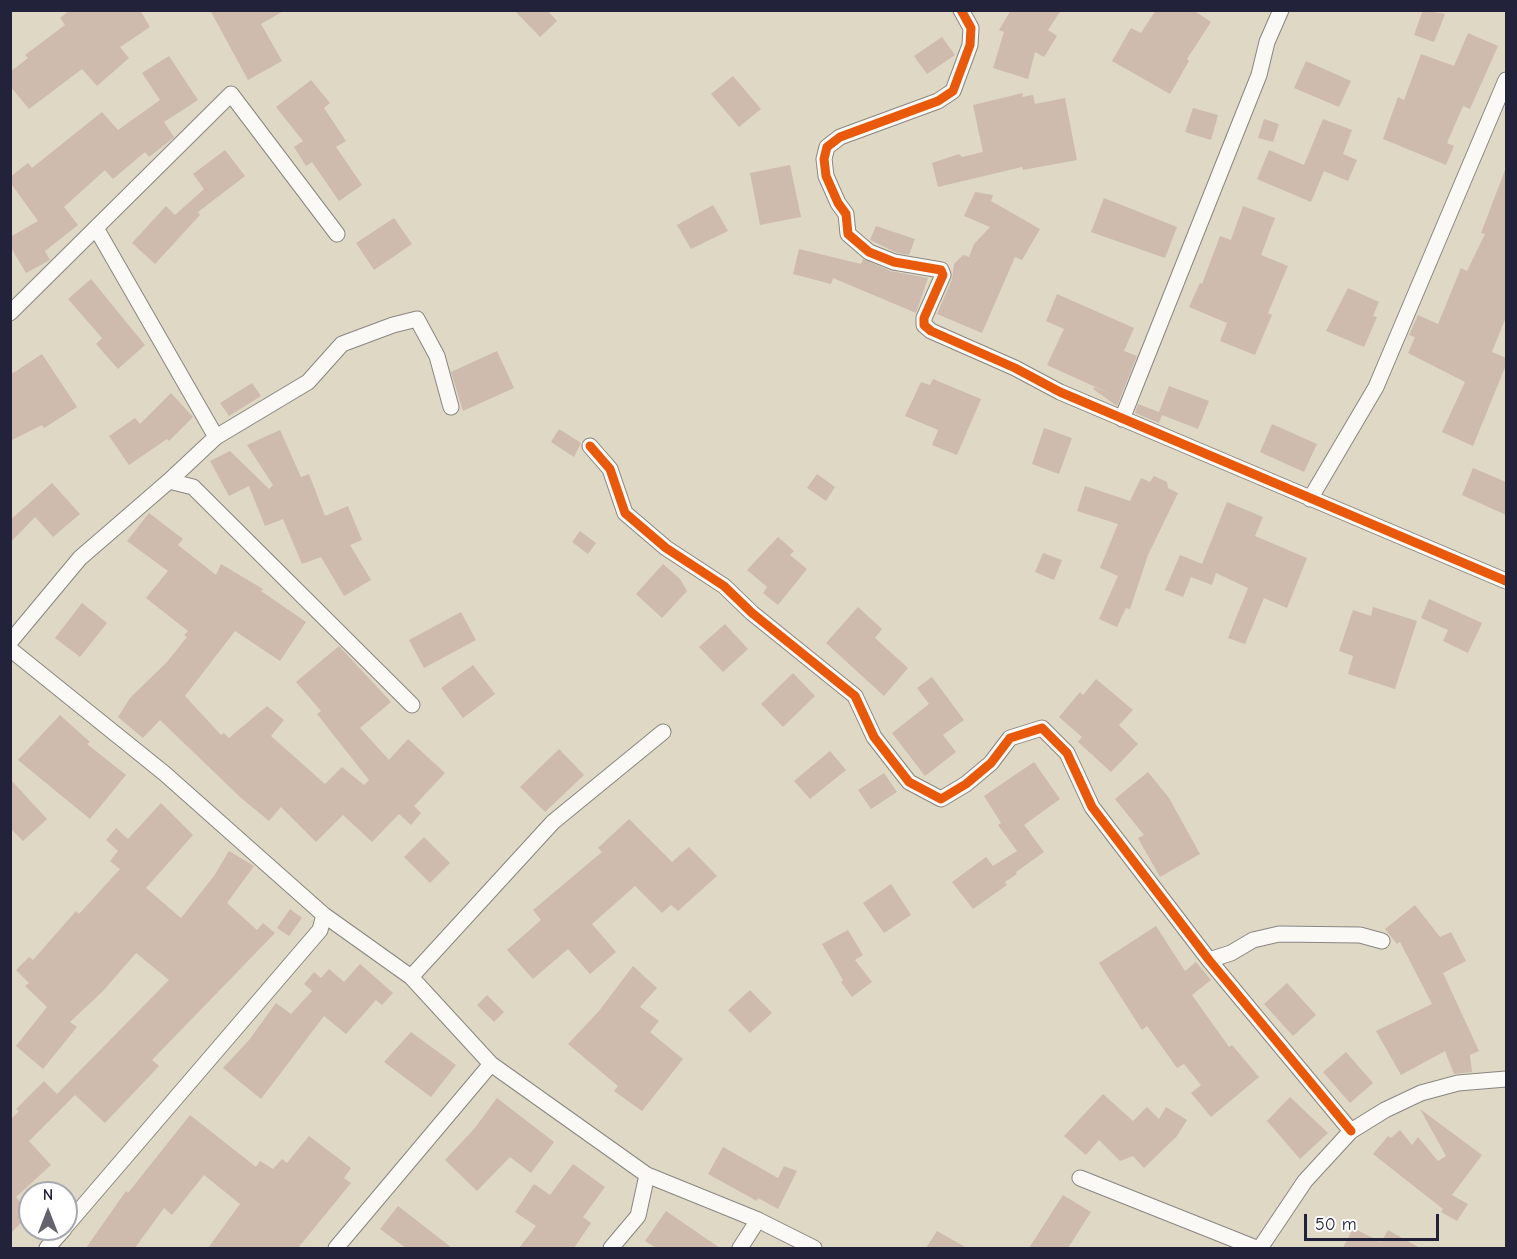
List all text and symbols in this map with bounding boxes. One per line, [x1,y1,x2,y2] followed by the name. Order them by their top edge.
[18,1181,78,1241] north arrow
[43,1186,53,1204] text: N
[1307,1202,1442,1240] scale bar
[1315,1214,1357,1235] text: 50 m

